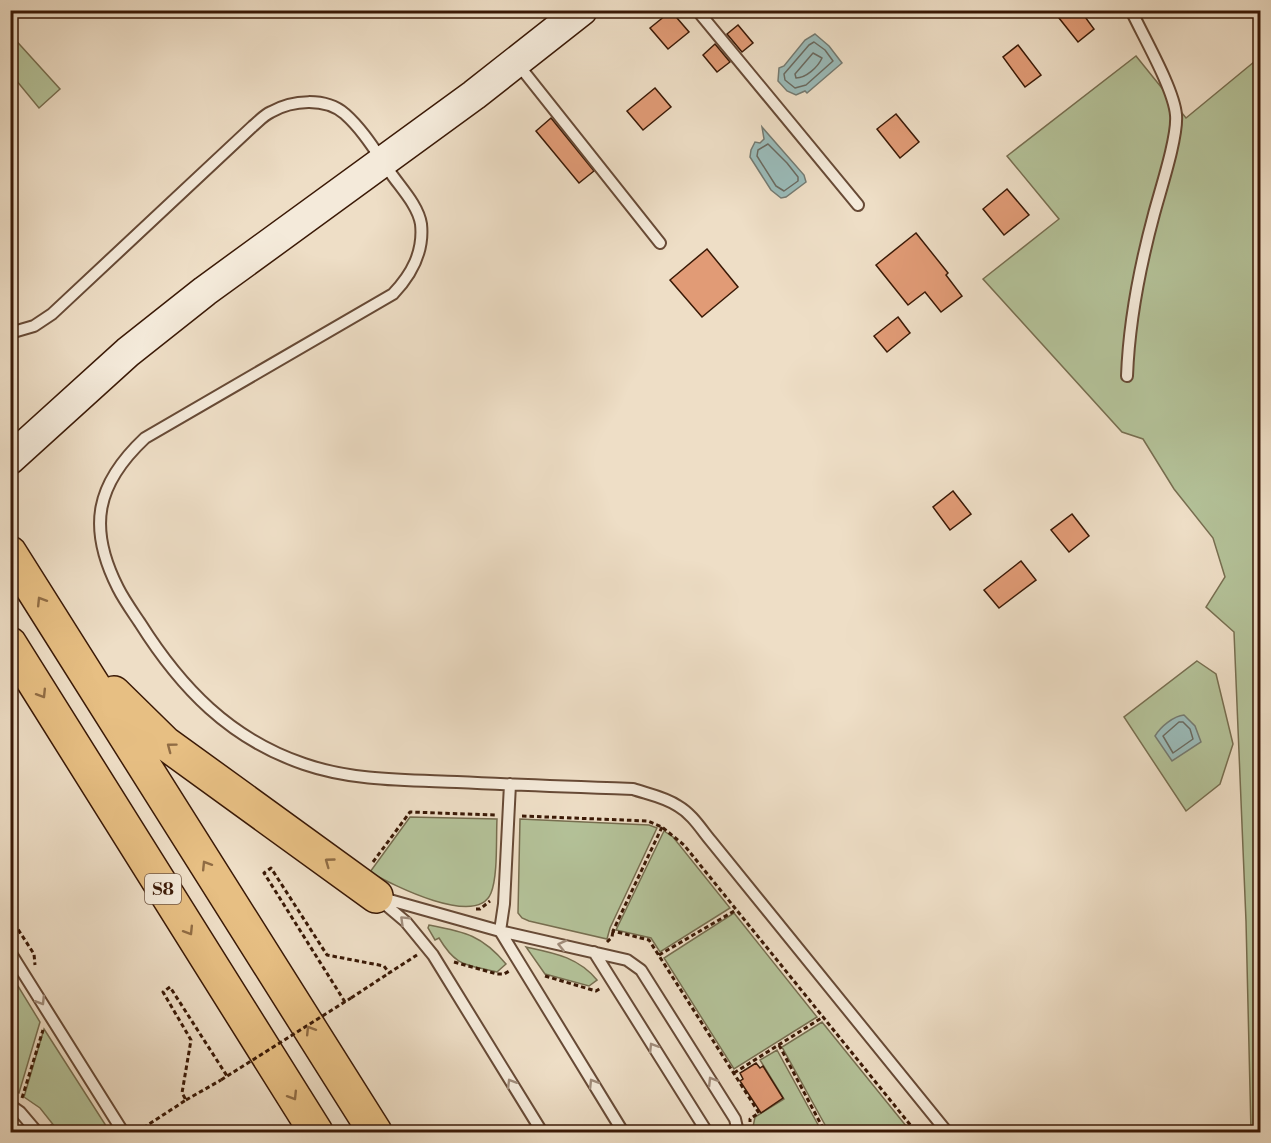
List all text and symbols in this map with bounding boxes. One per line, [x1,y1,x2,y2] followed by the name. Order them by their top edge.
[36,597,48,607] one-way arrow
[34,688,46,698] one-way arrow
[167,743,178,754] one-way arrow
[324,858,335,869] one-way arrow
[203,860,214,871] one-way arrow
[145,874,181,904] road number: S8
[400,917,411,928] one-way arrow
[182,925,194,935] one-way arrow
[557,939,567,952] one-way arrow
[34,995,46,1005] one-way arrow
[306,1026,318,1036] one-way arrow
[650,1043,661,1054] one-way arrow
[707,1077,719,1087] one-way arrow
[507,1079,518,1089] one-way arrow
[588,1079,600,1089] one-way arrow
[285,1090,297,1100] one-way arrow

